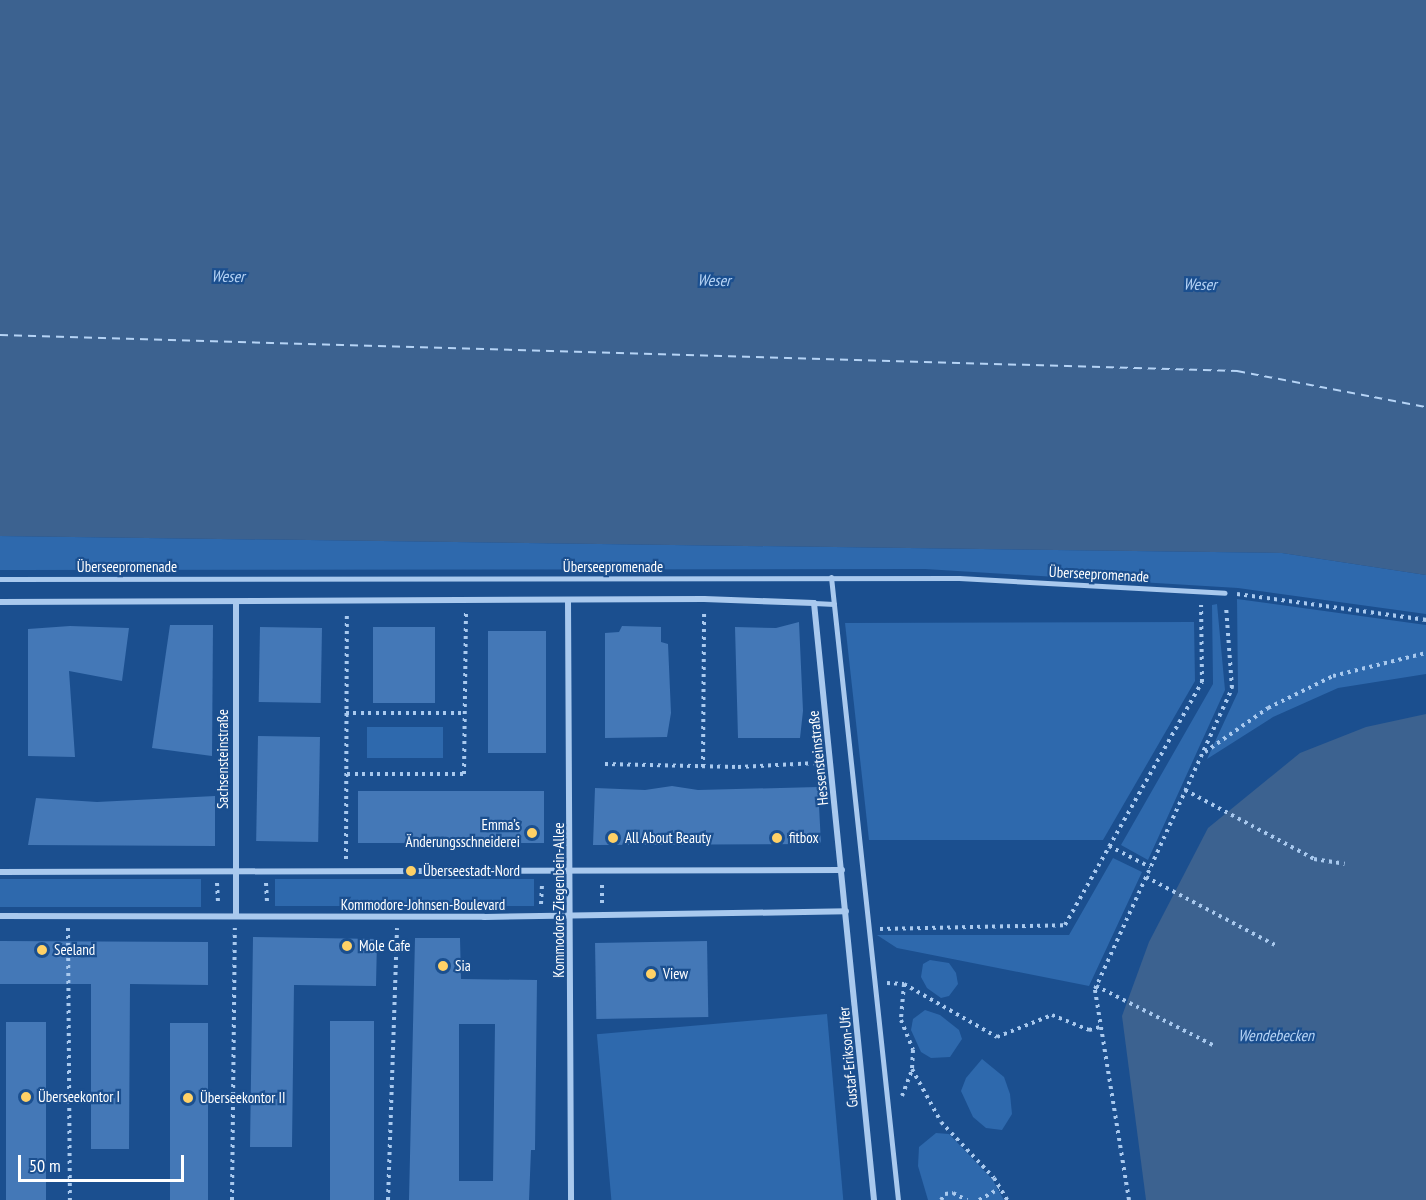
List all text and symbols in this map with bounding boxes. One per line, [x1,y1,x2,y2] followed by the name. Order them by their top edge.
[211,266,245,286] water label: Weser
[697,270,731,290] water label: Weser
[1183,274,1217,294] water label: Weser
[77,558,177,576] street label: Überseepromenade
[563,558,663,576] street label: Überseepromenade
[1048,562,1150,586] street label: Überseepromenade
[214,709,232,809] street label: Sachsensteinstraße
[804,710,832,806] street label: Hessensteinstraße
[406,815,520,850] place label: Emma’s Änderungsschneiderei
[550,822,568,978] street label: Kommodore-Ziegenbein-Allee
[525,826,539,840] marker: Emma’s Änderungsschneiderei
[625,829,712,847] place label: All About Beauty
[789,829,819,847] place label: fitbox
[606,831,620,845] marker: All About Beauty
[770,831,784,845] marker: fitbox
[423,862,520,880] place label: Überseestadt-Nord
[404,864,418,878] marker: Überseestadt-Nord
[341,896,505,914] street label: Kommodore-Johnsen-Boulevard
[359,937,411,955] place label: Mole Cafe
[340,939,354,953] marker: Mole Cafe
[54,941,95,959] place label: Seeland
[35,943,49,957] marker: Seeland
[455,957,471,975] place label: Sia
[436,959,450,973] marker: Sia
[663,965,688,983] place label: View
[644,967,658,981] marker: View
[835,1006,861,1108] street label: Gustaf-Erikson-Ufer
[1238,1025,1314,1045] water label: Wendebecken
[38,1088,120,1106] place label: Überseekontor I
[200,1089,285,1107] place label: Überseekontor II
[19,1090,33,1104] marker: Überseekontor I
[181,1091,195,1105] marker: Überseekontor II
[21,1143,188,1181] scale bar
[29,1154,61,1177] text: 50 m

